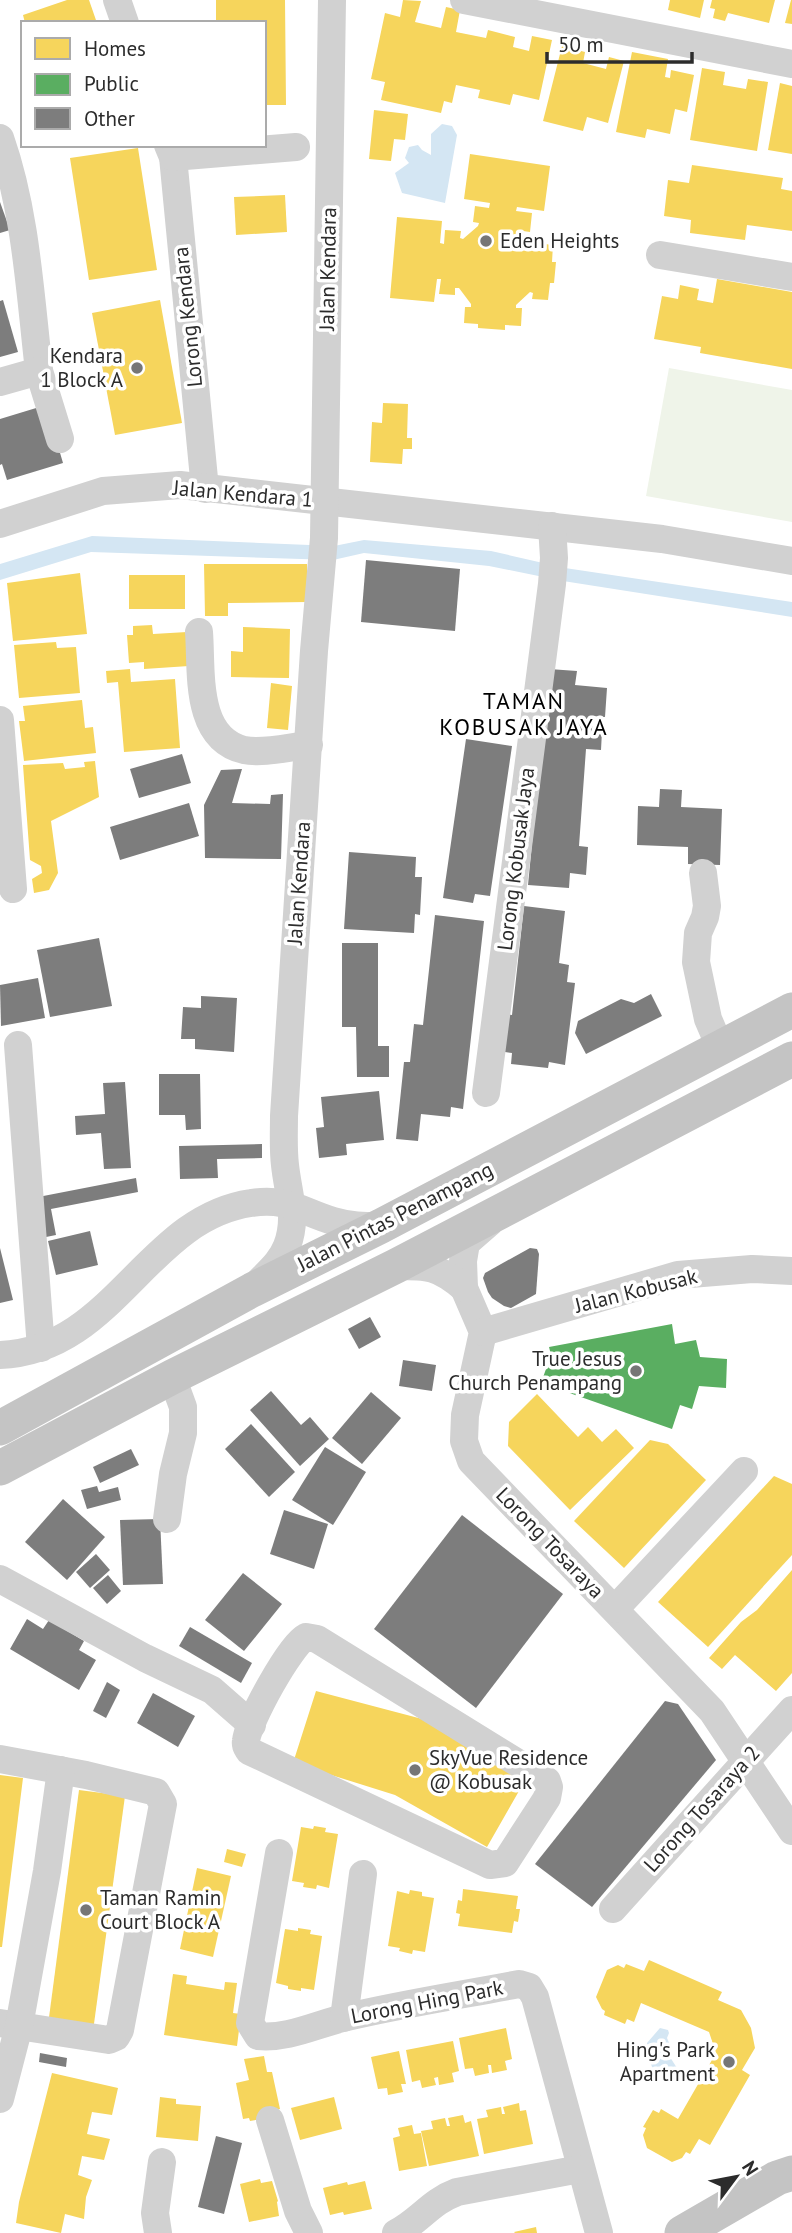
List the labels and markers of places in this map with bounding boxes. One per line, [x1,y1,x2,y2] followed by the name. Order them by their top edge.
[500,227,619,254] place label: Eden Heights
[478,233,494,249] marker: Eden Heights
[40,342,124,393] place label: Kendara 1 Block A
[129,360,145,376] marker: Kendara 1 Block A
[448,1345,622,1396] place label: True Jesus Church Penampang
[628,1363,644,1379] marker: True Jesus Church Penampang
[429,1744,588,1795] place label: SkyVue Residence @ Kobusak
[407,1762,423,1778] marker: SkyVue Residence @ Kobusak
[100,1884,221,1935] place label: Taman Ramin Court Block A
[78,1902,94,1918] marker: Taman Ramin Court Block A
[616,2036,715,2087] place label: Hing's Park Apartment
[721,2054,737,2070] marker: Hing's Park Apartment

